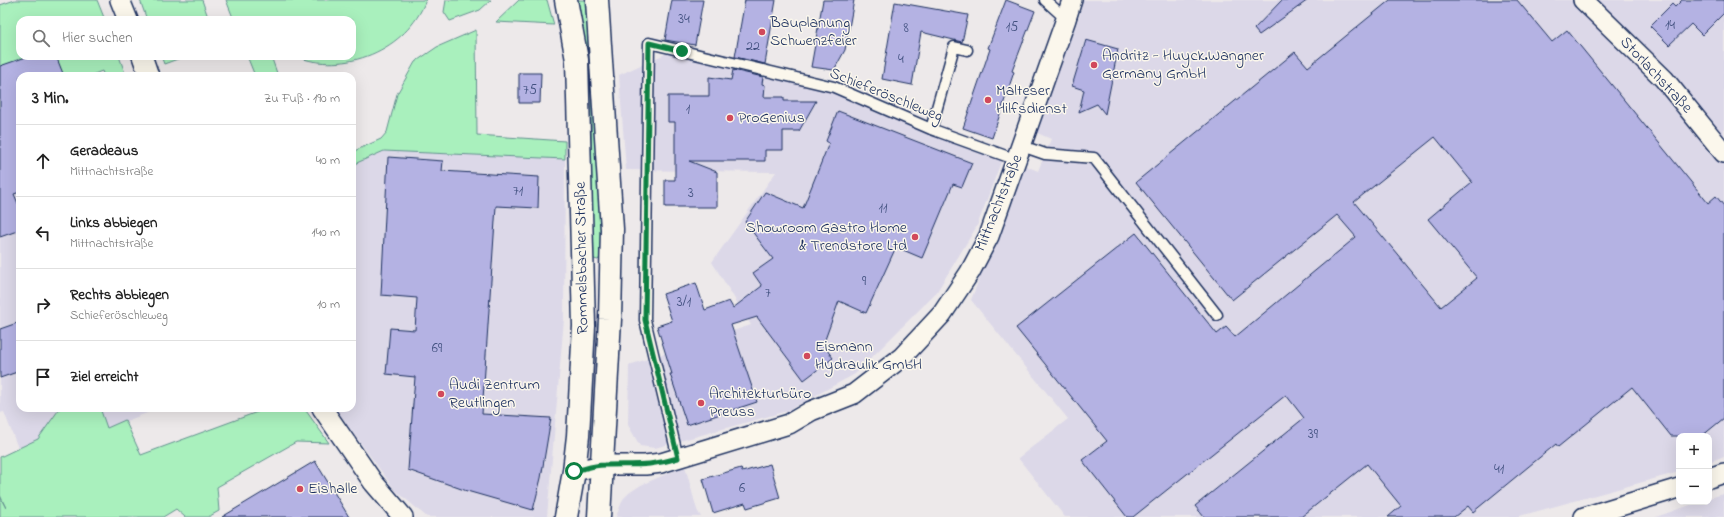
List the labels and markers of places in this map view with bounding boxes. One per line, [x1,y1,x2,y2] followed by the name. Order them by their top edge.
[769,11,857,53] place label: Bauplanung Schwenzfeier
[757,27,767,37] marker: Bauplanung Schwenzfeier
[1102,44,1264,86] place label: Andritz - Huyck.Wangner Germany GmbH
[1089,60,1099,70] marker: Andritz - Huyck.Wangner Germany GmbH
[996,79,1068,121] place label: Malteser Hilfsdienst
[983,95,993,105] marker: Malteser Hilfsdienst
[738,106,805,130] place label: ProGenius
[725,113,735,123] marker: ProGenius
[746,216,908,258] place label: Showroom Gastro Home & Trendstore Ltd
[910,232,920,242] marker: Showroom Gastro Home & Trendstore Ltd
[815,335,922,377] place label: Eismann Hydraulik GmbH
[802,351,812,361] marker: Eismann Hydraulik GmbH
[449,373,540,415] place label: Audi Zentrum Reutlingen
[709,382,811,424] place label: Architekturbüro Preuss
[436,389,446,399] marker: Audi Zentrum Reutlingen
[696,398,706,408] marker: Architekturbüro Preuss
[308,477,358,501] place label: Eishalle
[295,484,305,494] marker: Eishalle

